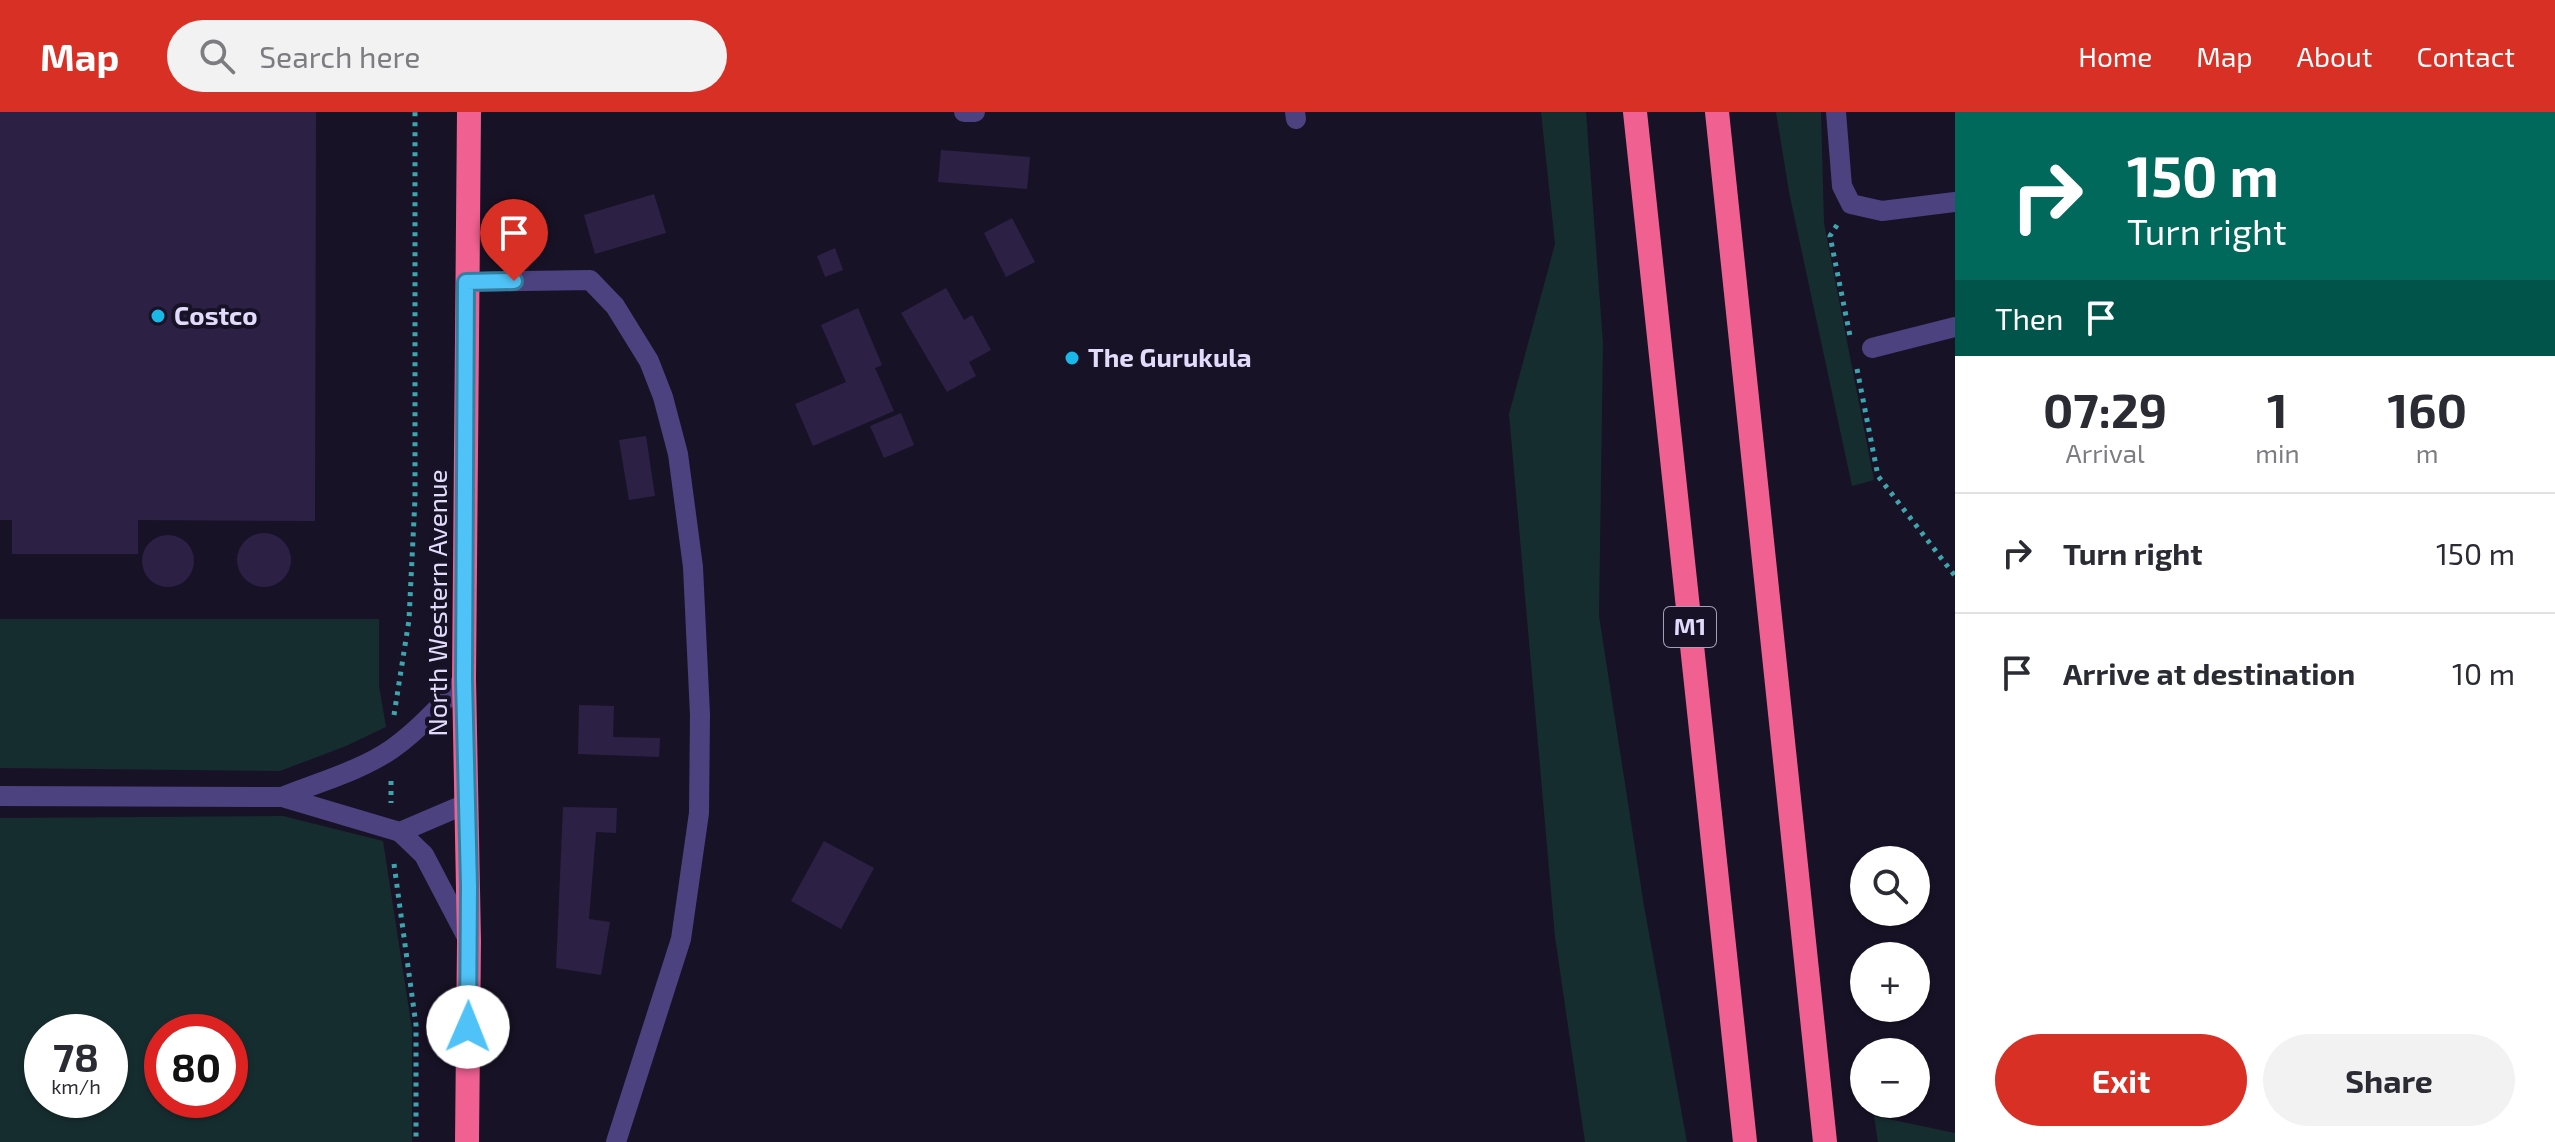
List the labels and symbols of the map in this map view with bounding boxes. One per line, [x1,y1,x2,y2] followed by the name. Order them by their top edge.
[480,199,548,281] pin
[174,299,258,330] place label: Costco
[149,307,167,325] marker: Costco
[1088,341,1252,372] place label: The Gurukula
[1063,349,1081,367] marker: The Gurukula
[421,469,452,737] street label: North Western Avenue
[1664,607,1716,647] road number: M1
[426,985,510,1069] position arrow
[144,1014,248,1118] speed limit sign: 80

